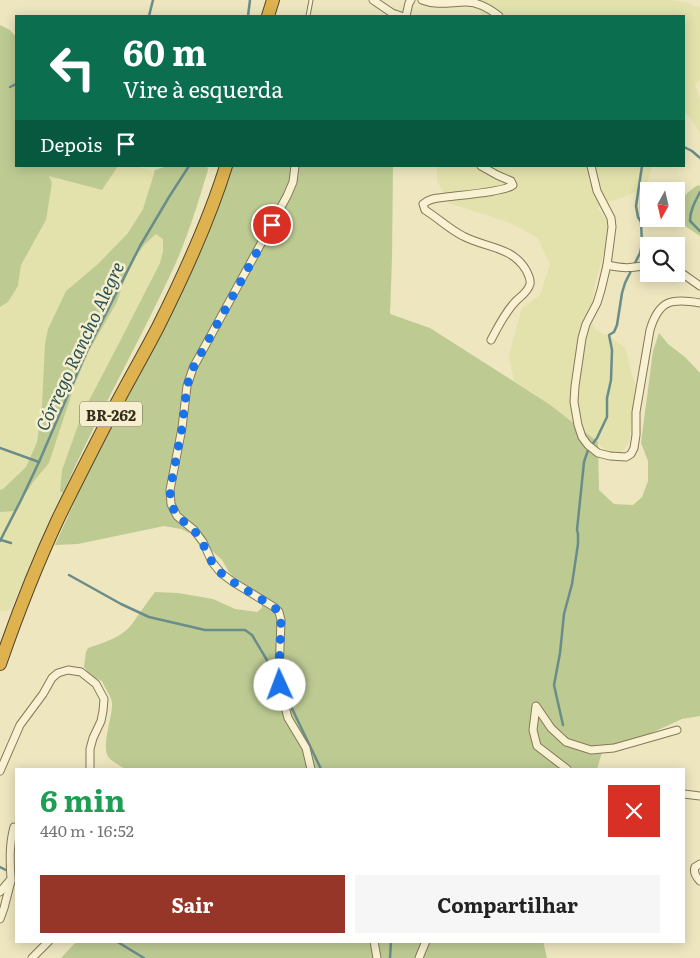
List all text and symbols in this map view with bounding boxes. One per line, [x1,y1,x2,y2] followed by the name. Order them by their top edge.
[123,25,207,77] text: 60 m
[40,35,105,100] icon: left
[123,72,283,105] text: Vire à esquerda
[40,130,102,158] text: Depois
[112,130,140,158] icon: arrive
[640,182,685,228] north arrow
[640,182,685,282] map controls
[251,204,293,246] pin
[258,211,286,239] icon: arrive
[640,237,685,282] button: search
[28,257,130,435] water label: Córrego Rancho Alegre
[80,402,142,426] road number: BR-262
[253,658,305,710] position arrow
[40,777,125,821] text: 6 min
[608,785,660,837] button: close
[40,818,134,842] text: 440 m · 16:52
[40,875,345,933] button: Sair
[355,875,660,933] button: Compartilhar

